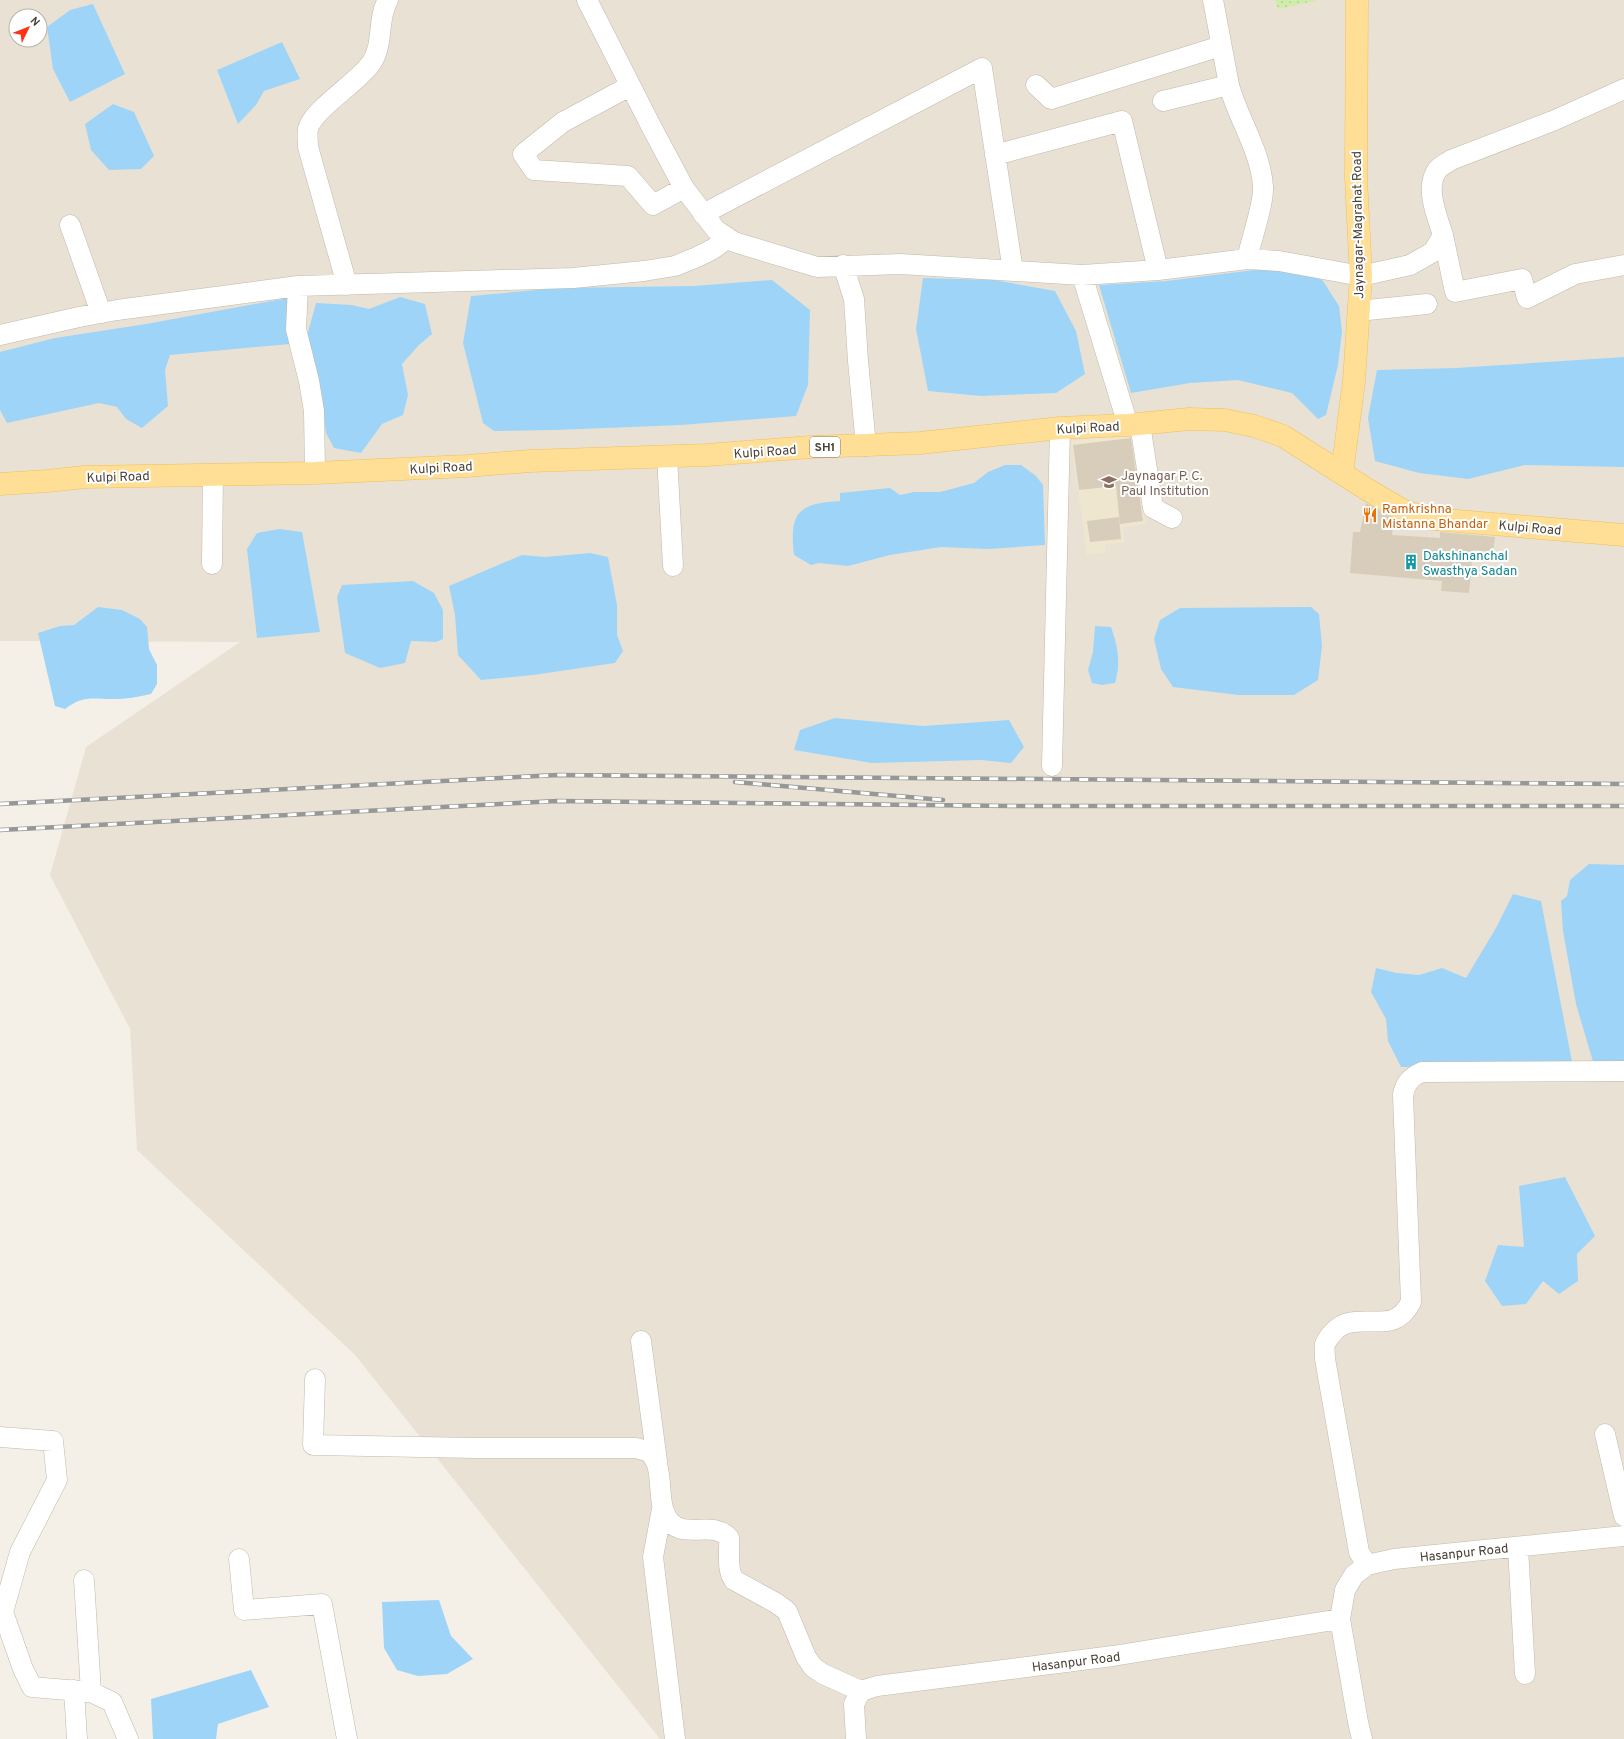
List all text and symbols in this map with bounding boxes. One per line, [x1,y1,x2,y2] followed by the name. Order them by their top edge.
[8,8,48,48] north arrow
[27,14,42,30] text: N
[1350,151,1368,299] street label: Jaynagar-Magrahat Road
[1056,419,1120,439] street label: Kulpi Road
[810,437,840,457] road number: SH1
[733,443,797,463] street label: Kulpi Road
[409,459,473,479] street label: Kulpi Road
[86,469,150,487] street label: Kulpi Road
[1121,469,1209,500] place label: Jaynagar P. C. Paul Institution
[1100,473,1118,491] school or university icon: Jaynagar P. C. Paul Institution
[1382,502,1488,533] place label: Ramkrishna Mistanna Bhandar
[1361,506,1379,524] restaurant icon: Ramkrishna Mistanna Bhandar
[1498,518,1562,540] street label: Kulpi Road
[1423,549,1517,580] place label: Dakshinanchal Swasthya Sadan
[1402,553,1420,571] building icon: Dakshinanchal Swasthya Sadan
[1419,1541,1509,1567] street label: Hasanpur Road
[1031,1650,1121,1676] street label: Hasanpur Road

